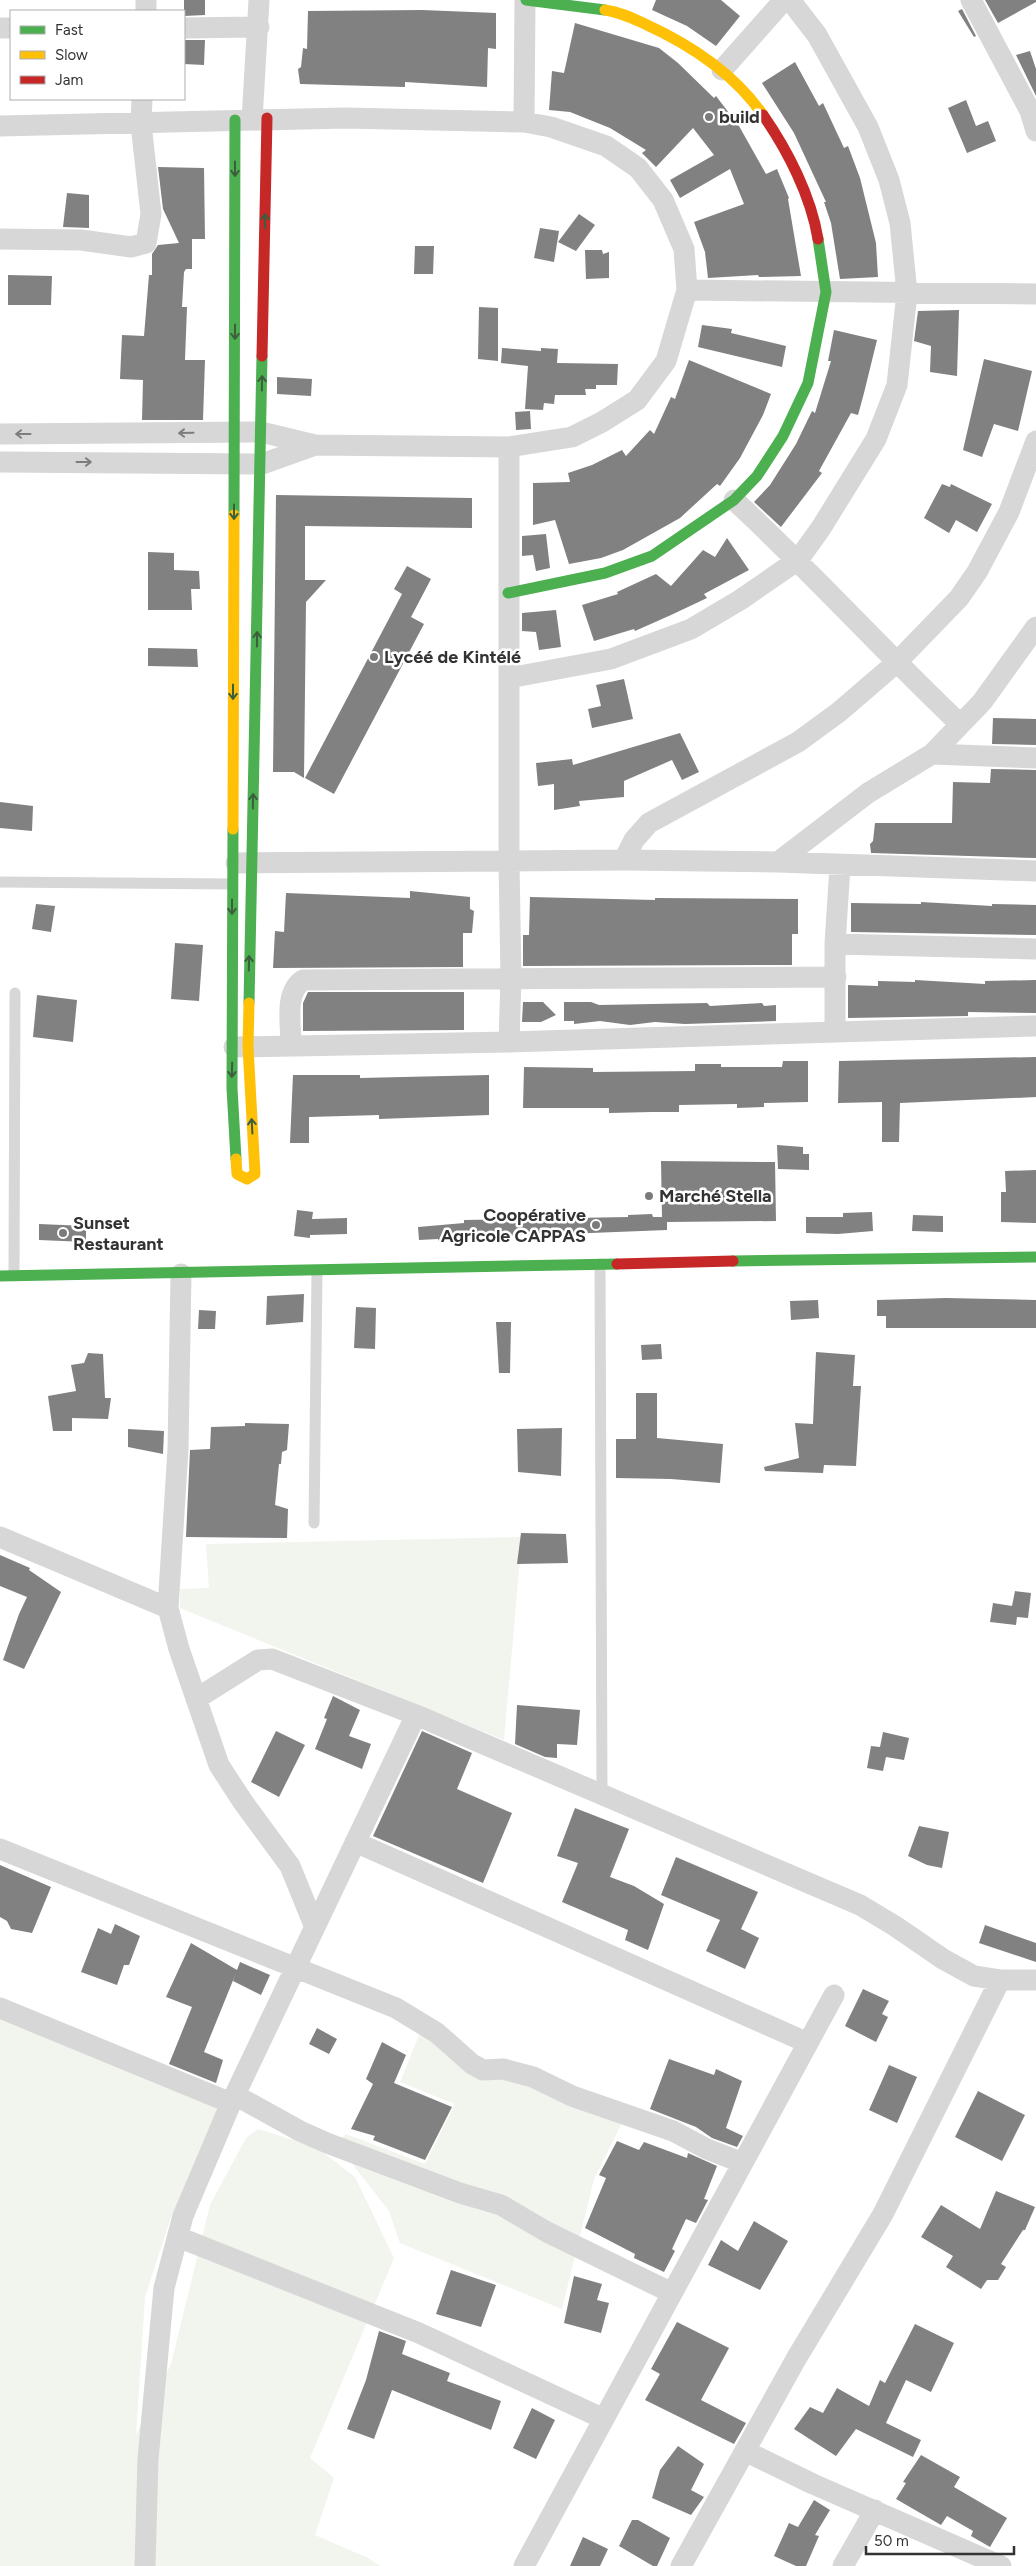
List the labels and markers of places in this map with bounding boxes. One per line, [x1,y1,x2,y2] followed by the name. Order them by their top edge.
[719,106,760,128] place label: build
[703,111,715,123] marker: build
[384,646,521,668] place label: Lycéé de Kintélé
[368,651,380,663] marker: Lycéé de Kintélé
[659,1185,772,1207] place label: Marché Stella
[643,1190,655,1202] marker: Marché Stella
[441,1204,586,1247] place label: Coopérative Agricole CAPPAS
[73,1212,164,1255] place label: Sunset Restaurant
[590,1219,602,1231] marker: Coopérative Agricole CAPPAS
[57,1227,69,1239] marker: Sunset Restaurant

